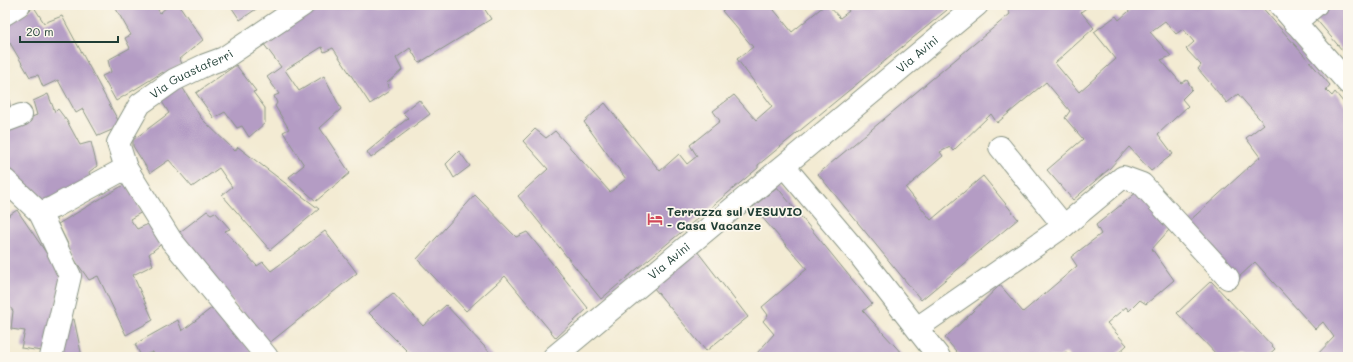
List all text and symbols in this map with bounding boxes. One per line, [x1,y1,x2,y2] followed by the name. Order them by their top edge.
[20,18,118,44] scale bar
[26,23,54,39] text: 20 m
[893,31,941,76] street label: Via Avini
[146,45,236,102] street label: Via Guastaferri
[667,203,802,233] place label: Terrazza sul VESUVIO - Casa Vacanze
[646,210,664,228] hotel icon: Terrazza sul VESUVIO - Casa Vacanze
[644,238,693,282] street label: Via Avini

